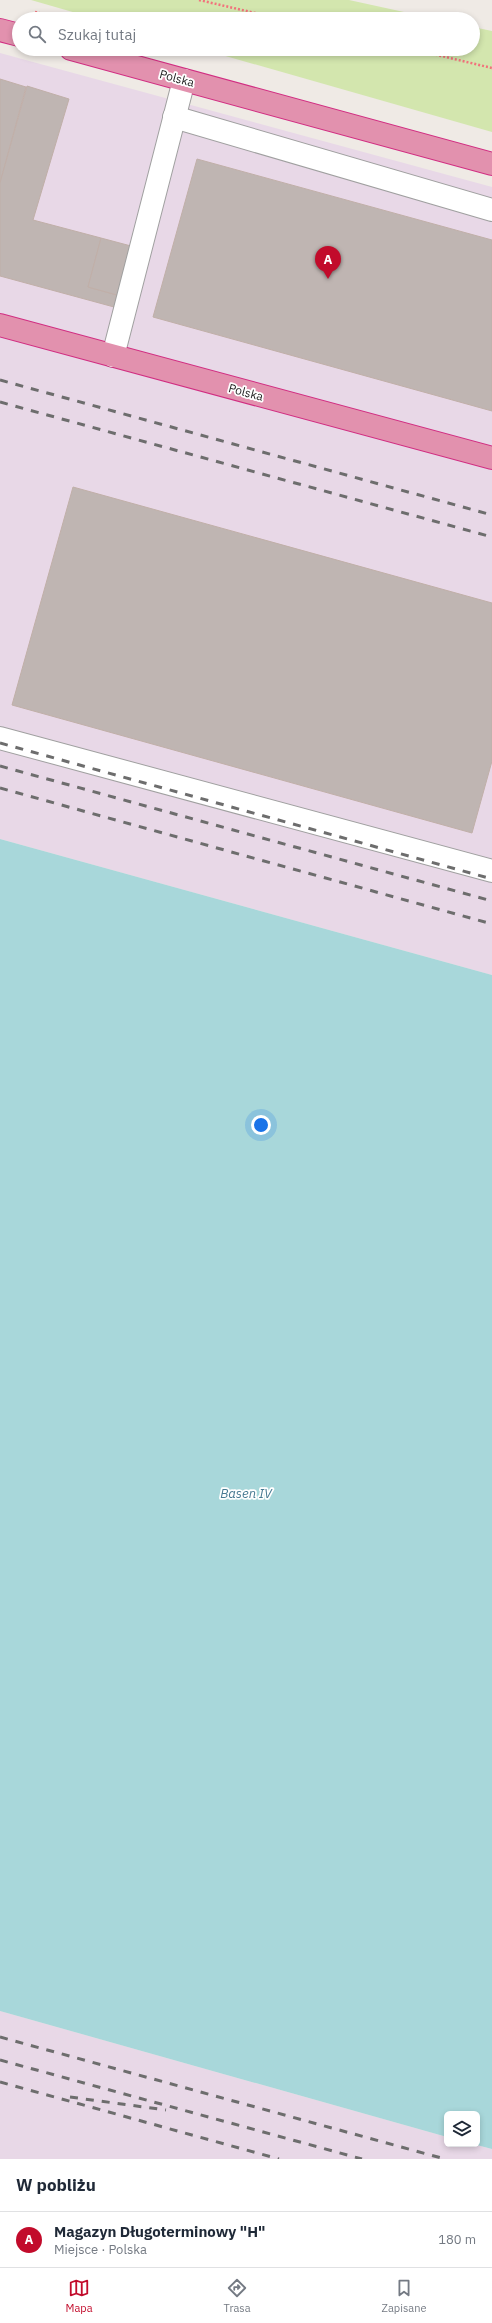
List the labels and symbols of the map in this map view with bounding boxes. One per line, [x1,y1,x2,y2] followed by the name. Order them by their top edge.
[158,66,197,90] street label: Polska
[315,246,341,279] pin: A
[227,380,266,404] street label: Polska
[251,1115,271,1135] your location
[220,1485,273,1502] water label: Basen IV

